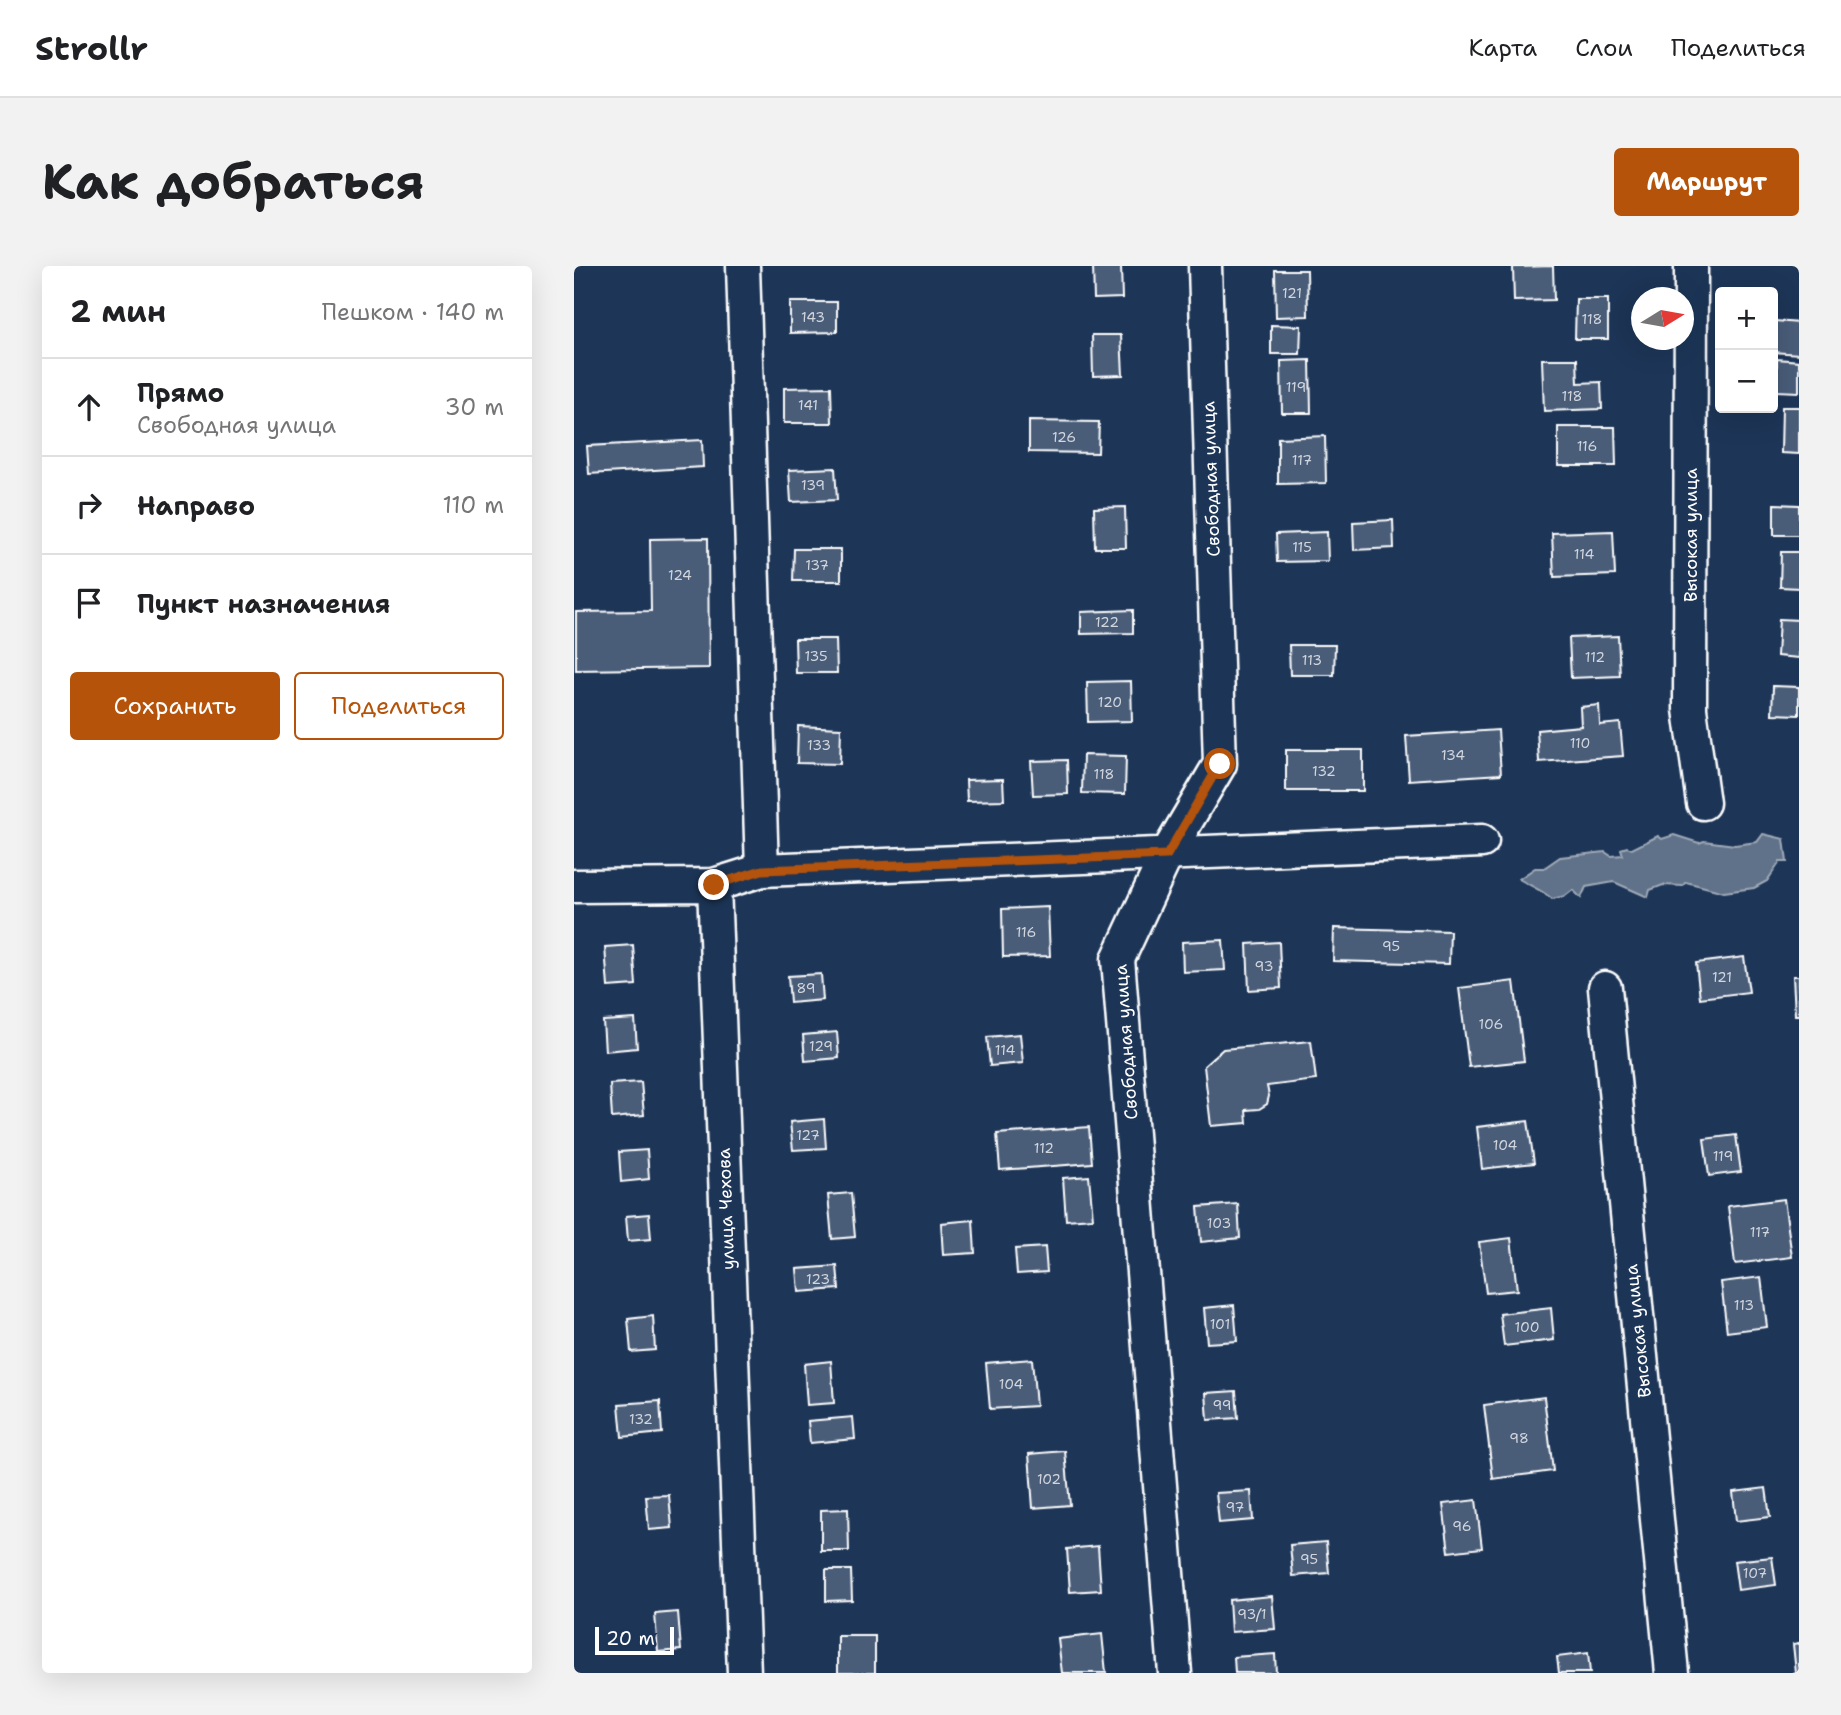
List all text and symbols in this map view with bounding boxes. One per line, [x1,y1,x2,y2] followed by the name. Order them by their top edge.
[35,26,148,71] text: Strollr
[1469,32,1537,64] text: Карта
[1575,32,1633,64] text: Слои
[1671,32,1806,64] text: Поделиться
[1614,148,1799,216] button: Маршрут
[42,149,424,215] text: Как добраться
[1282,284,1302,302] house number: 121
[1631,287,1694,350] north arrow
[1715,287,1778,413] map controls
[1715,287,1778,350] button: +
[70,291,166,332] text: 2 мин
[322,297,504,327] text: Пешком · 140 m
[801,308,825,326] house number: 143
[1582,310,1602,328] house number: 118
[1715,350,1778,413] button: −
[137,375,225,410] text: Прямо
[1286,378,1306,396] house number: 119
[1562,387,1582,405] house number: 118
[70,388,108,426] icon: ahead
[445,392,504,422] text: 30 m
[798,396,818,414] house number: 141
[1196,401,1226,557] street label: Свободная улица
[137,410,336,440] text: Свободная улица
[1052,428,1076,446] house number: 126
[1577,437,1597,455] house number: 116
[1292,451,1312,469] house number: 117
[1679,468,1703,602] street label: Высокая улица
[801,476,825,494] house number: 139
[70,486,108,524] icon: right
[137,488,255,523] text: Направо
[442,490,504,520] text: 110 m
[1292,538,1312,556] house number: 115
[1574,545,1594,563] house number: 114
[805,556,829,574] house number: 137
[668,566,692,584] house number: 124
[70,584,108,622] icon: arrive
[137,586,390,621] text: Пункт назначения
[1095,613,1119,631] house number: 122
[804,647,828,665] house number: 135
[1585,648,1605,666] house number: 112
[1302,651,1322,669] house number: 113
[70,672,280,740] button: Сохранить
[294,672,504,740] button: Поделиться
[1098,693,1122,711] house number: 120
[1570,734,1590,752] house number: 110
[807,736,831,754] house number: 133
[1441,746,1465,764] house number: 134
[1204,748,1235,779] route start
[1312,762,1336,780] house number: 132
[1094,765,1114,783] house number: 118
[698,869,729,900] route end
[1016,923,1036,941] house number: 116
[1382,937,1400,955] house number: 95
[1255,957,1273,975] house number: 93
[1109,964,1143,1120] street label: Свободная улица
[1712,968,1732,986] house number: 121
[797,979,815,997] house number: 89
[1479,1015,1503,1033] house number: 106
[809,1037,833,1055] house number: 129
[995,1041,1015,1059] house number: 114
[796,1126,820,1144] house number: 127
[1493,1136,1518,1154] house number: 104
[1034,1139,1054,1157] house number: 112
[1713,1147,1733,1165] house number: 119
[712,1148,740,1270] street label: улица Чехова
[1207,1214,1231,1232] house number: 103
[1750,1223,1770,1241] house number: 117
[1619,1263,1657,1399] street label: Высокая улица
[806,1270,830,1288] house number: 123
[1734,1296,1754,1314] house number: 113
[1210,1315,1230,1333] house number: 101
[1515,1318,1539,1336] house number: 100
[999,1375,1024,1393] house number: 104
[1212,1396,1232,1414] house number: 99
[629,1410,653,1428] house number: 132
[1509,1429,1529,1447] house number: 98
[1037,1470,1061,1488] house number: 102
[1226,1498,1244,1516] house number: 97
[1452,1517,1472,1535] house number: 96
[1300,1550,1318,1568] house number: 95
[1743,1564,1767,1582] house number: 107
[1237,1605,1267,1623] house number: 93/1
[595,1624,674,1656] scale bar
[606,1626,655,1651] text: 20 m

